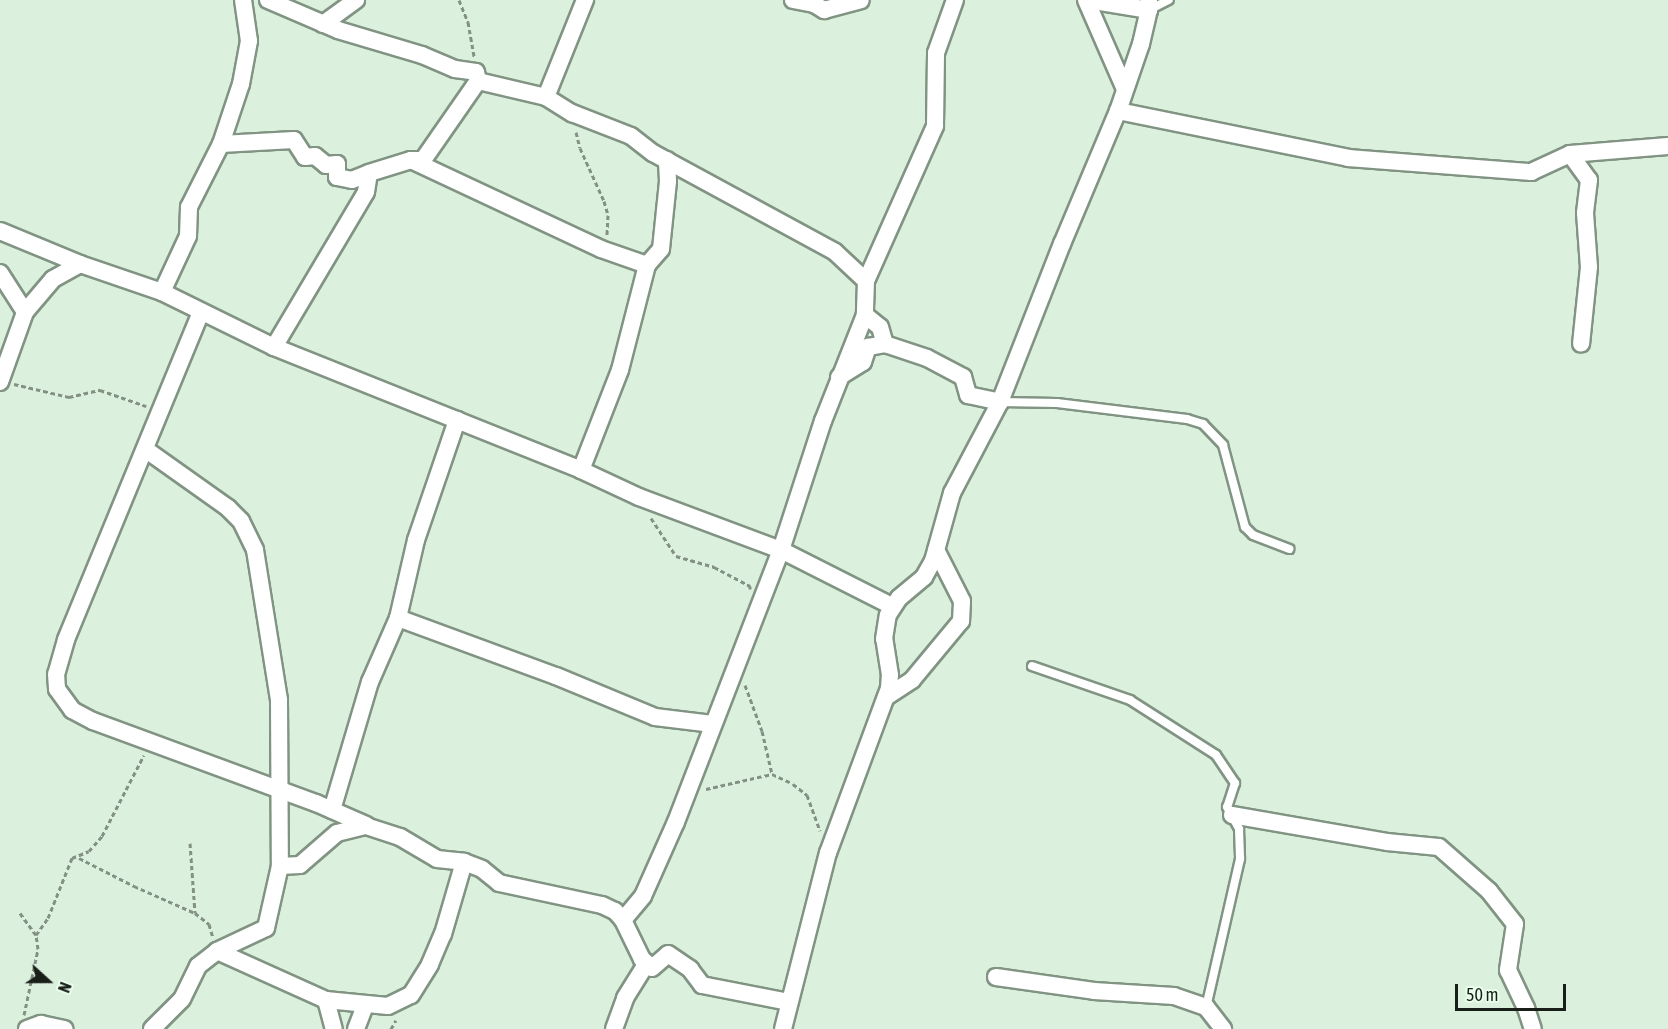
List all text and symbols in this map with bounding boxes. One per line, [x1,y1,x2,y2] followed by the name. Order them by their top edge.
[18,951,78,1011] north arrow
[1458,972,1569,1010] scale bar
[55,980,75,995] text: N
[1466,984,1498,1005] text: 50 m

